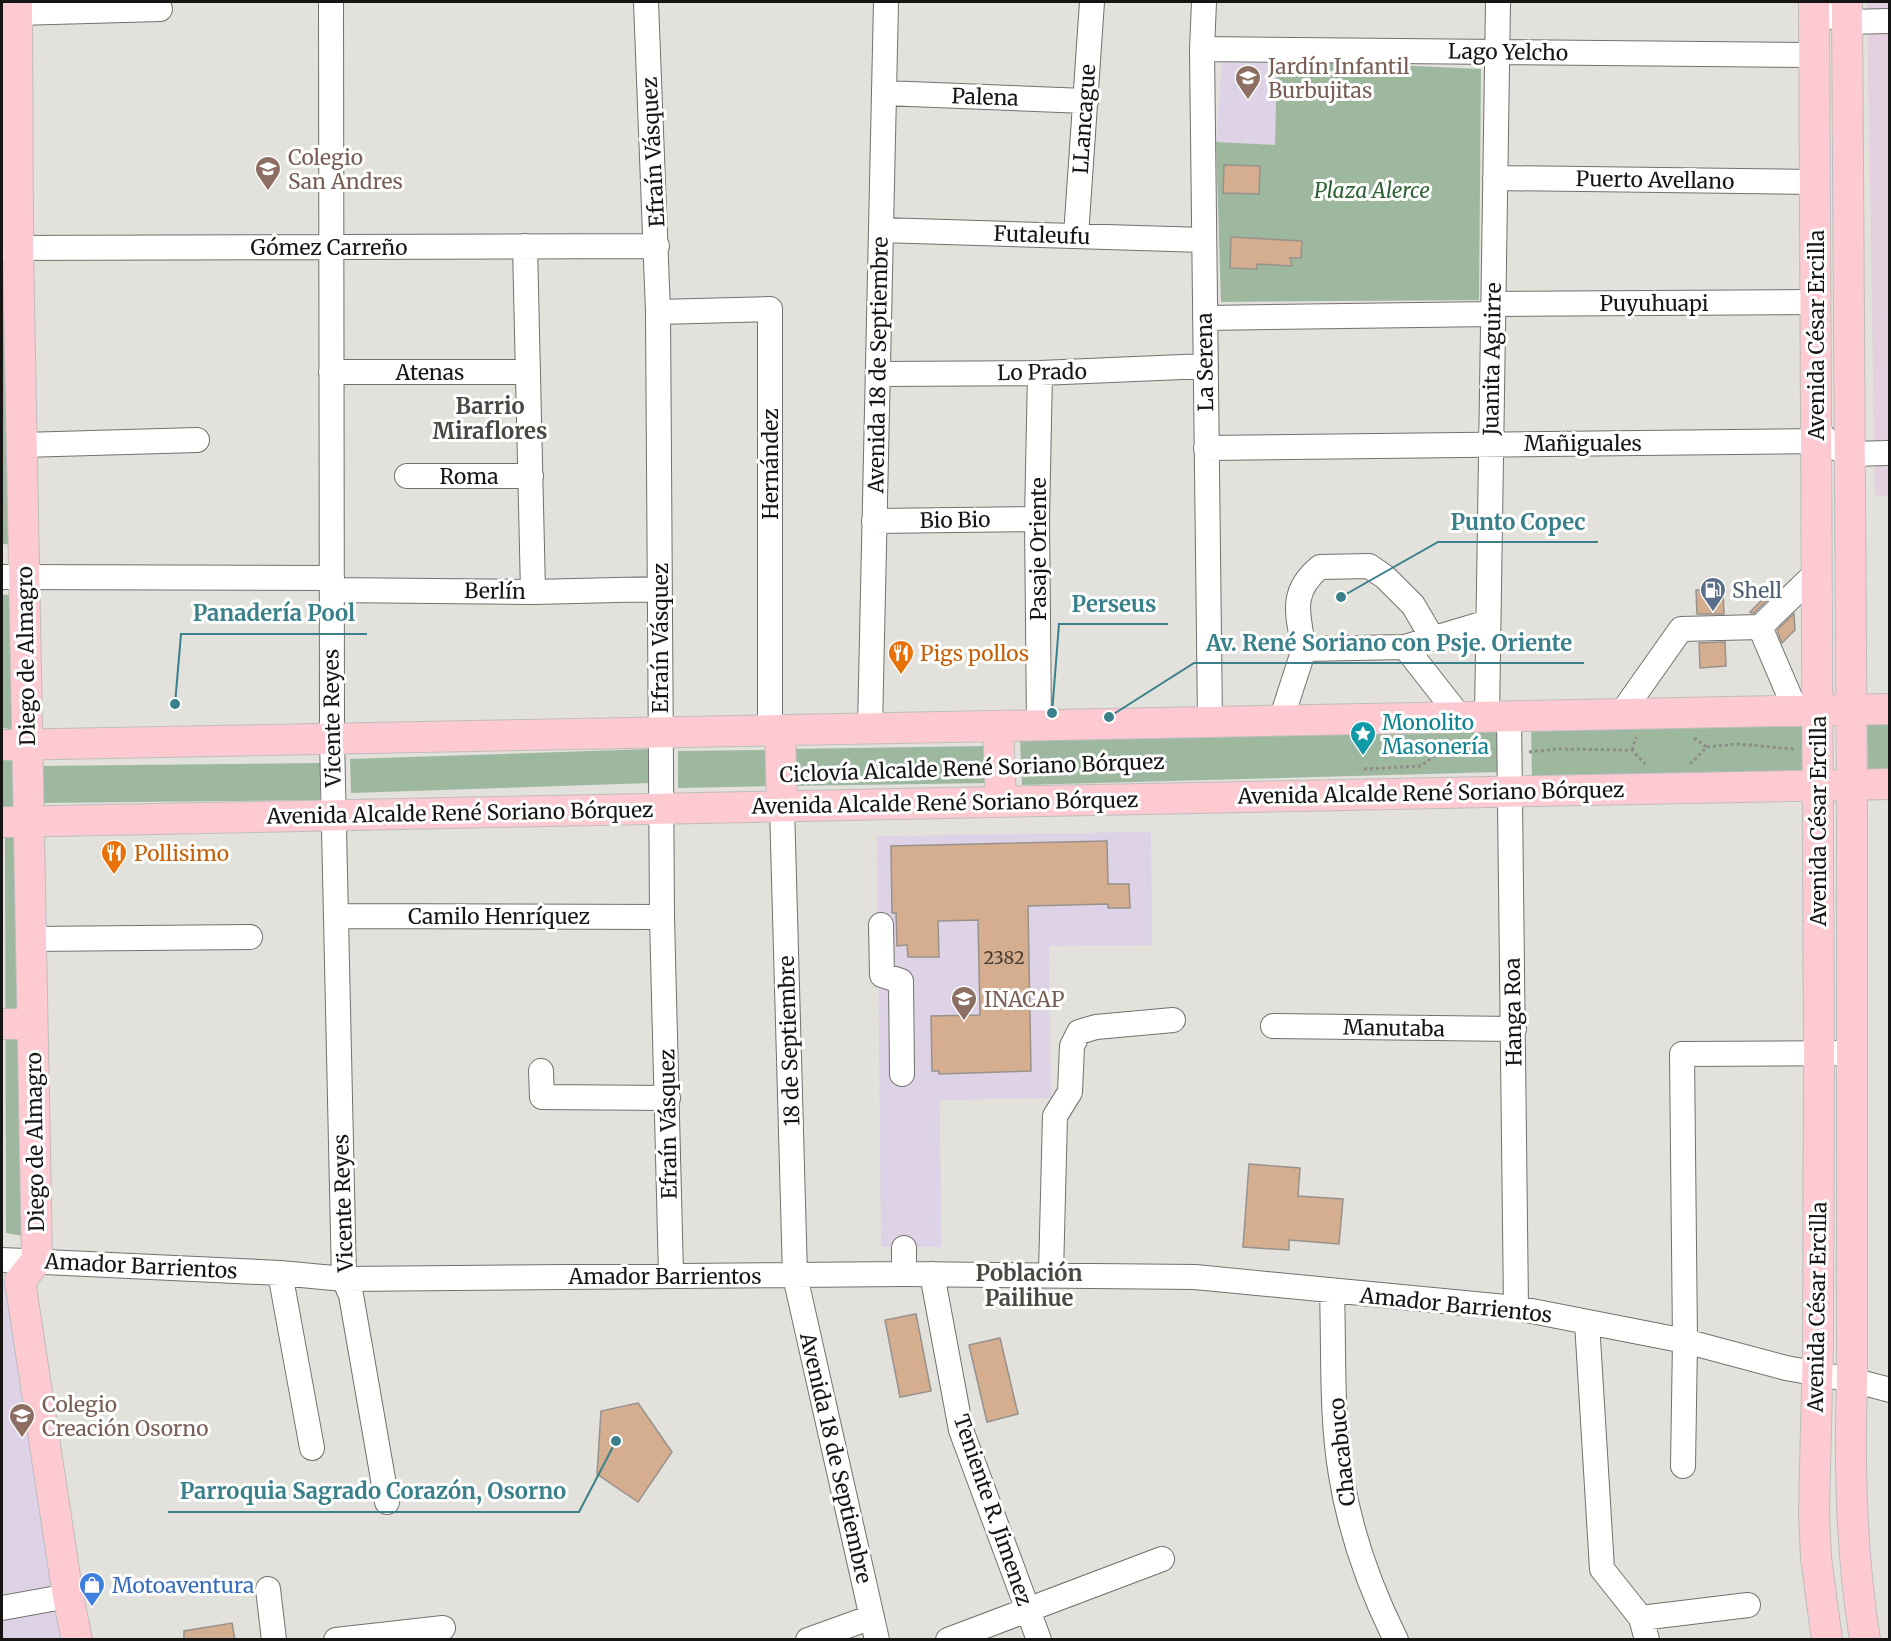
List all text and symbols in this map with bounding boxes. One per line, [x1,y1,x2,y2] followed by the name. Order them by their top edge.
[1448,37,1568,67] street label: Lago Yelcho
[1267,53,1410,104] place label: Jardín Infantil Burbujitas
[1067,63,1101,175] street label: LLancague
[1233,63,1263,101] school or university icon: Jardín Infantil Burbujitas
[636,76,670,228] street label: Efraín Vásquez
[951,82,1019,112] street label: Palena
[288,144,403,195] place label: Colegio San Andres
[253,154,283,192] school or university icon: Colegio San Andres
[1575,165,1735,195] street label: Puerto Avellano
[1314,177,1430,204] park label: Plaza Alerce
[993,220,1091,250] street label: Futaleufu
[1803,230,1830,441] street label: Avenida César Ercilla
[251,234,407,261] street label: Gómez Carreño
[862,236,894,495] street label: Avenida 18 de Septiembre
[1477,282,1507,437] street label: Juanita Aguirre
[1599,290,1709,317] street label: Puyuhuapi
[1191,312,1219,412] street label: La Serena
[997,358,1087,386] street label: Lo Prado
[395,359,464,386] street label: Atenas
[433,392,547,445] district label: Barrio Miraflores
[757,408,784,520] street label: Hernández
[1524,430,1642,457] street label: Mañiguales
[440,463,498,490] street label: Roma
[1025,477,1052,621] street label: Pasaje Oriente
[1438,502,1598,542] callout: Punto Copec
[919,506,991,534] street label: Bio Bio
[1450,508,1586,536] text: Punto Copec
[647,563,674,713] street label: Efraín Vásquez
[11,566,41,746] street label: Diego de Almagro
[1698,575,1728,613] fuel station icon: Shell
[464,577,526,605] street label: Berlín
[1732,577,1783,604] place label: Shell
[1059,584,1168,624] callout: Perseus
[1072,590,1156,618] text: Perseus
[181,594,367,634] callout: Panadería Pool
[193,599,355,627] text: Panadería Pool
[1194,623,1584,663] callout: Av. René Soriano con Psje. Oriente
[1205,629,1572,657] text: Av. René Soriano con Psje. Oriente
[886,638,916,676] restaurant icon: Pigs pollos
[920,640,1029,667] place label: Pigs pollos
[317,649,347,788] street label: Vicente Reyes
[1382,709,1489,760] place label: Monolito Masonería
[1805,716,1832,927] street label: Avenida César Ercilla
[1348,719,1378,757] place icon: Monolito Masonería
[779,748,1165,788] street label: Ciclovía Alcalde René Soriano Bórquez
[1236,776,1625,810] street label: Avenida Alcalde René Soriano Bórquez
[750,786,1139,820] street label: Avenida Alcalde René Soriano Bórquez
[265,796,654,830] street label: Avenida Alcalde René Soriano Bórquez
[99,838,129,876] restaurant icon: Pollisimo
[134,840,229,867] place label: Pollisimo
[408,903,590,930] street label: Camilo Henríquez
[983,946,1025,969] house number: 2382
[773,955,805,1127] street label: 18 de Septiembre
[1499,957,1527,1067] street label: Hanga Roa
[949,984,979,1022] school or university icon: INACAP
[984,986,1064,1013] place label: INACAP
[1343,1014,1445,1042] street label: Manutaba
[653,1049,683,1199] street label: Efraín Vásquez
[20,1052,50,1232] street label: Diego de Almagro
[327,1133,359,1274] street label: Vicente Reyes
[1802,1201,1832,1414] street label: Avenida César Ercilla
[43,1247,238,1285] street label: Amador Barrientos
[976,1259,1082,1312] district label: Población Pailihue
[568,1263,761,1290] street label: Amador Barrientos
[1358,1281,1553,1329] street label: Amador Barrientos
[794,1329,878,1586] street label: Avenida 18 de Septiembre
[42,1391,208,1442] place label: Colegio Creación Osorno
[1323,1396,1361,1508] street label: Chacabuco
[7,1401,37,1439] school or university icon: Colegio Creación Osorno
[948,1411,1038,1609] street label: Teniente R. Jimenez
[168,1472,579,1512] callout: Parroquia Sagrado Corazón, Osorno
[180,1477,566,1506] text: Parroquia Sagrado Corazón, Osorno
[77,1570,107,1608] shop icon: Motoaventura
[112,1572,254,1599] place label: Motoaventura

